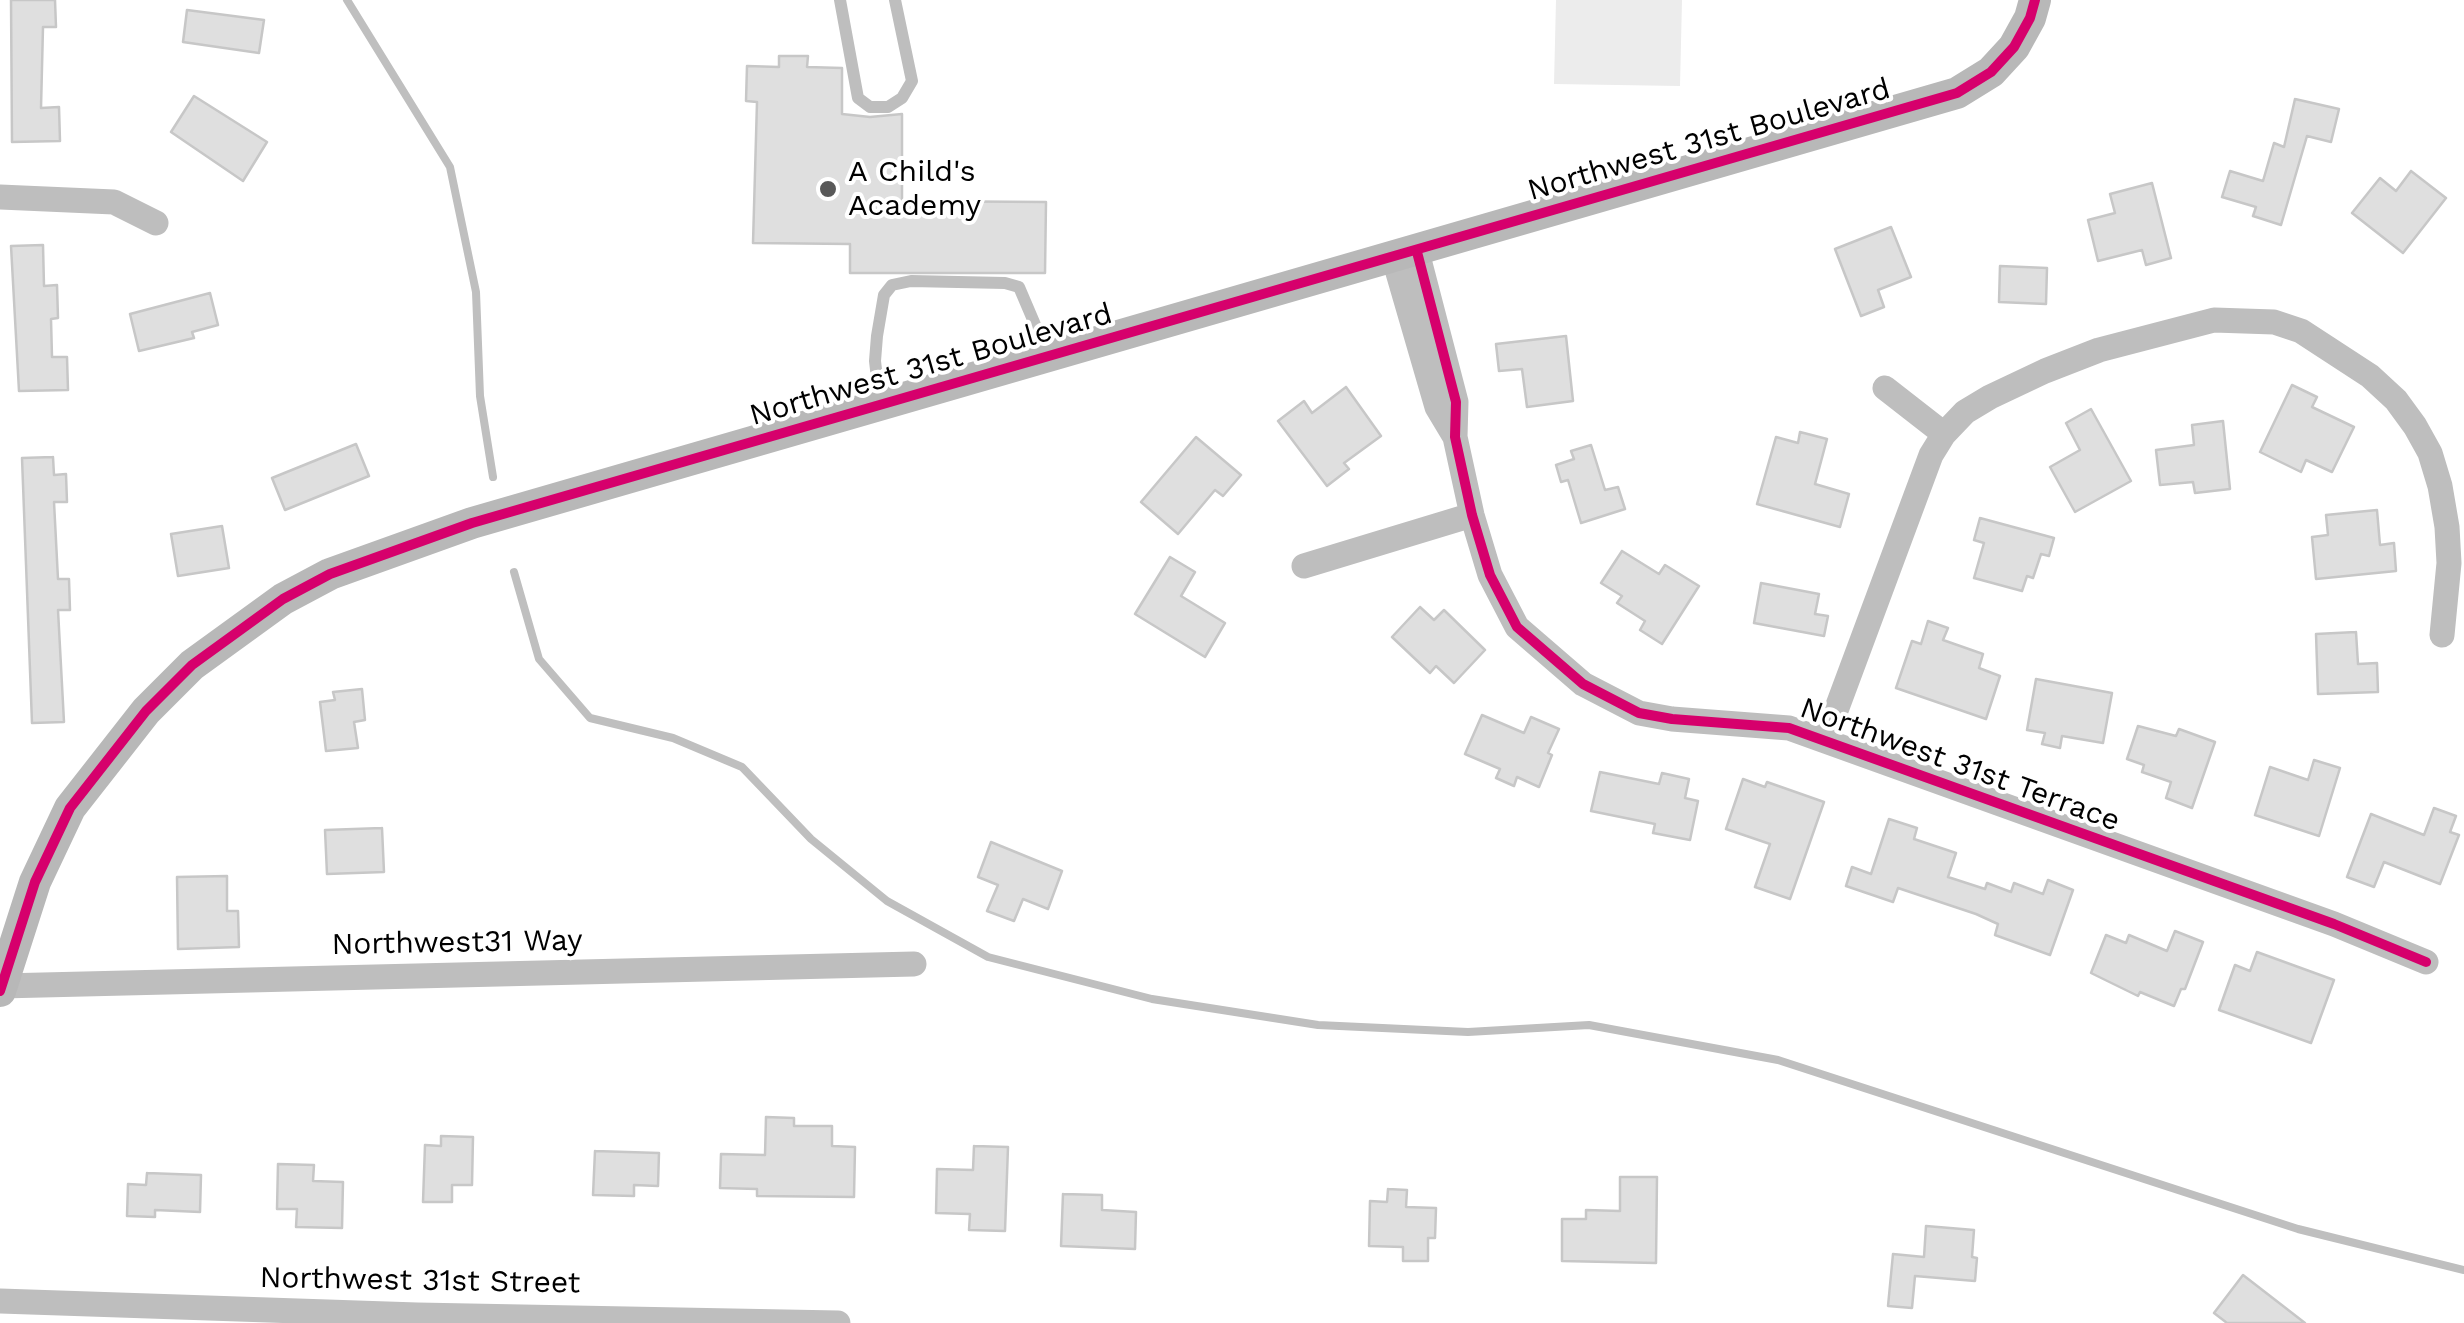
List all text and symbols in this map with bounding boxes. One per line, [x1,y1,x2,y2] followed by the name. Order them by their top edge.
[1524,71,1894,209] street label: Northwest 31st Boulevard
[848,154,981,224] place label: A Child's Academy
[817,178,839,200] marker: A Child's Academy
[746,296,1116,434] street label: Northwest 31st Boulevard
[1795,690,2125,840] street label: Northwest 31st Terrace
[331,923,583,963] street label: Northwest31 Way
[259,1260,581,1302] street label: Northwest 31st Street

